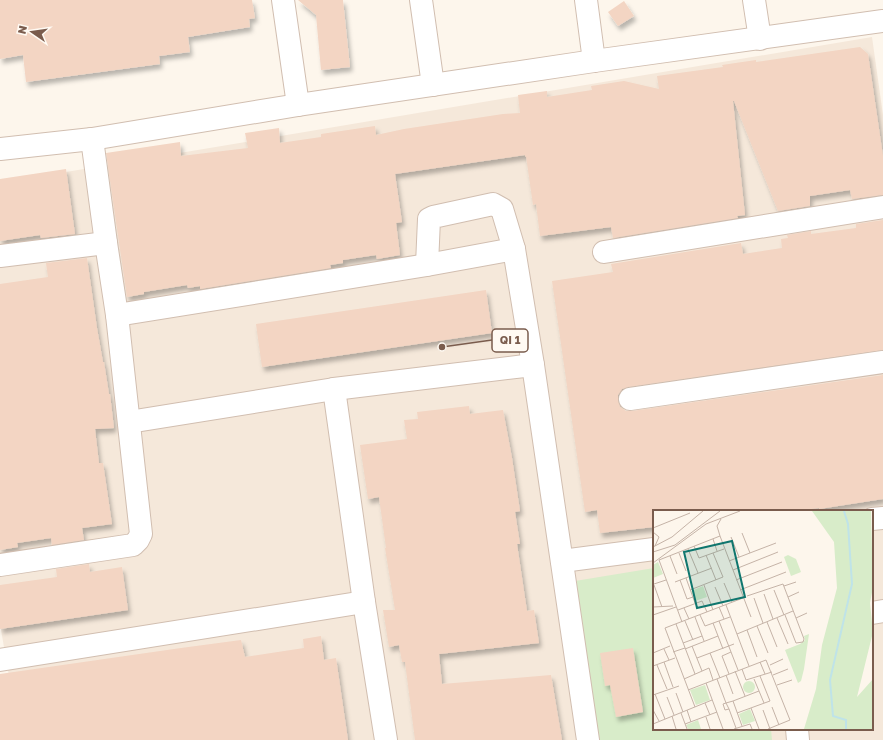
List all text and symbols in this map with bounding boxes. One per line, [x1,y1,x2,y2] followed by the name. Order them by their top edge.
[12,12,52,52] north arrow
[14,24,29,35] text: N
[492,329,528,352] callout: QI 1
[500,333,521,346] text: QI 1
[653,510,873,730] inset map

